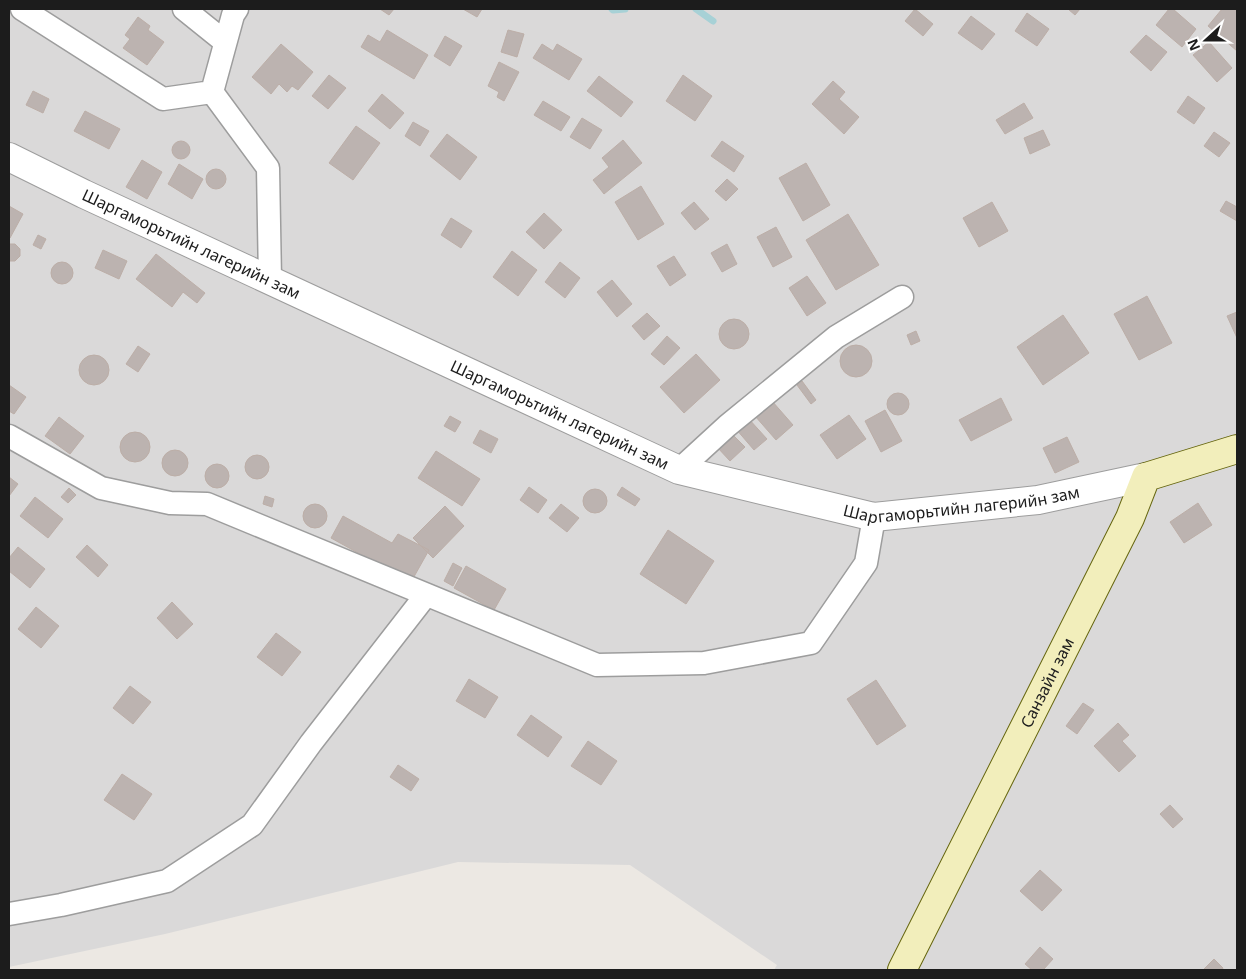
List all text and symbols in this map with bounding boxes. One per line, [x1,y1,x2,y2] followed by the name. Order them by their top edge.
[1181,15,1231,65] north arrow
[1182,36,1204,54] text: N
[79,184,304,304] street label: Шаргаморьтийн лагерийн зам
[447,355,672,475] street label: Шаргаморьтийн лагерийн зам
[841,480,1082,529] street label: Шаргаморьтийн лагерийн зам
[1015,634,1079,732] street label: Санзайн зам

